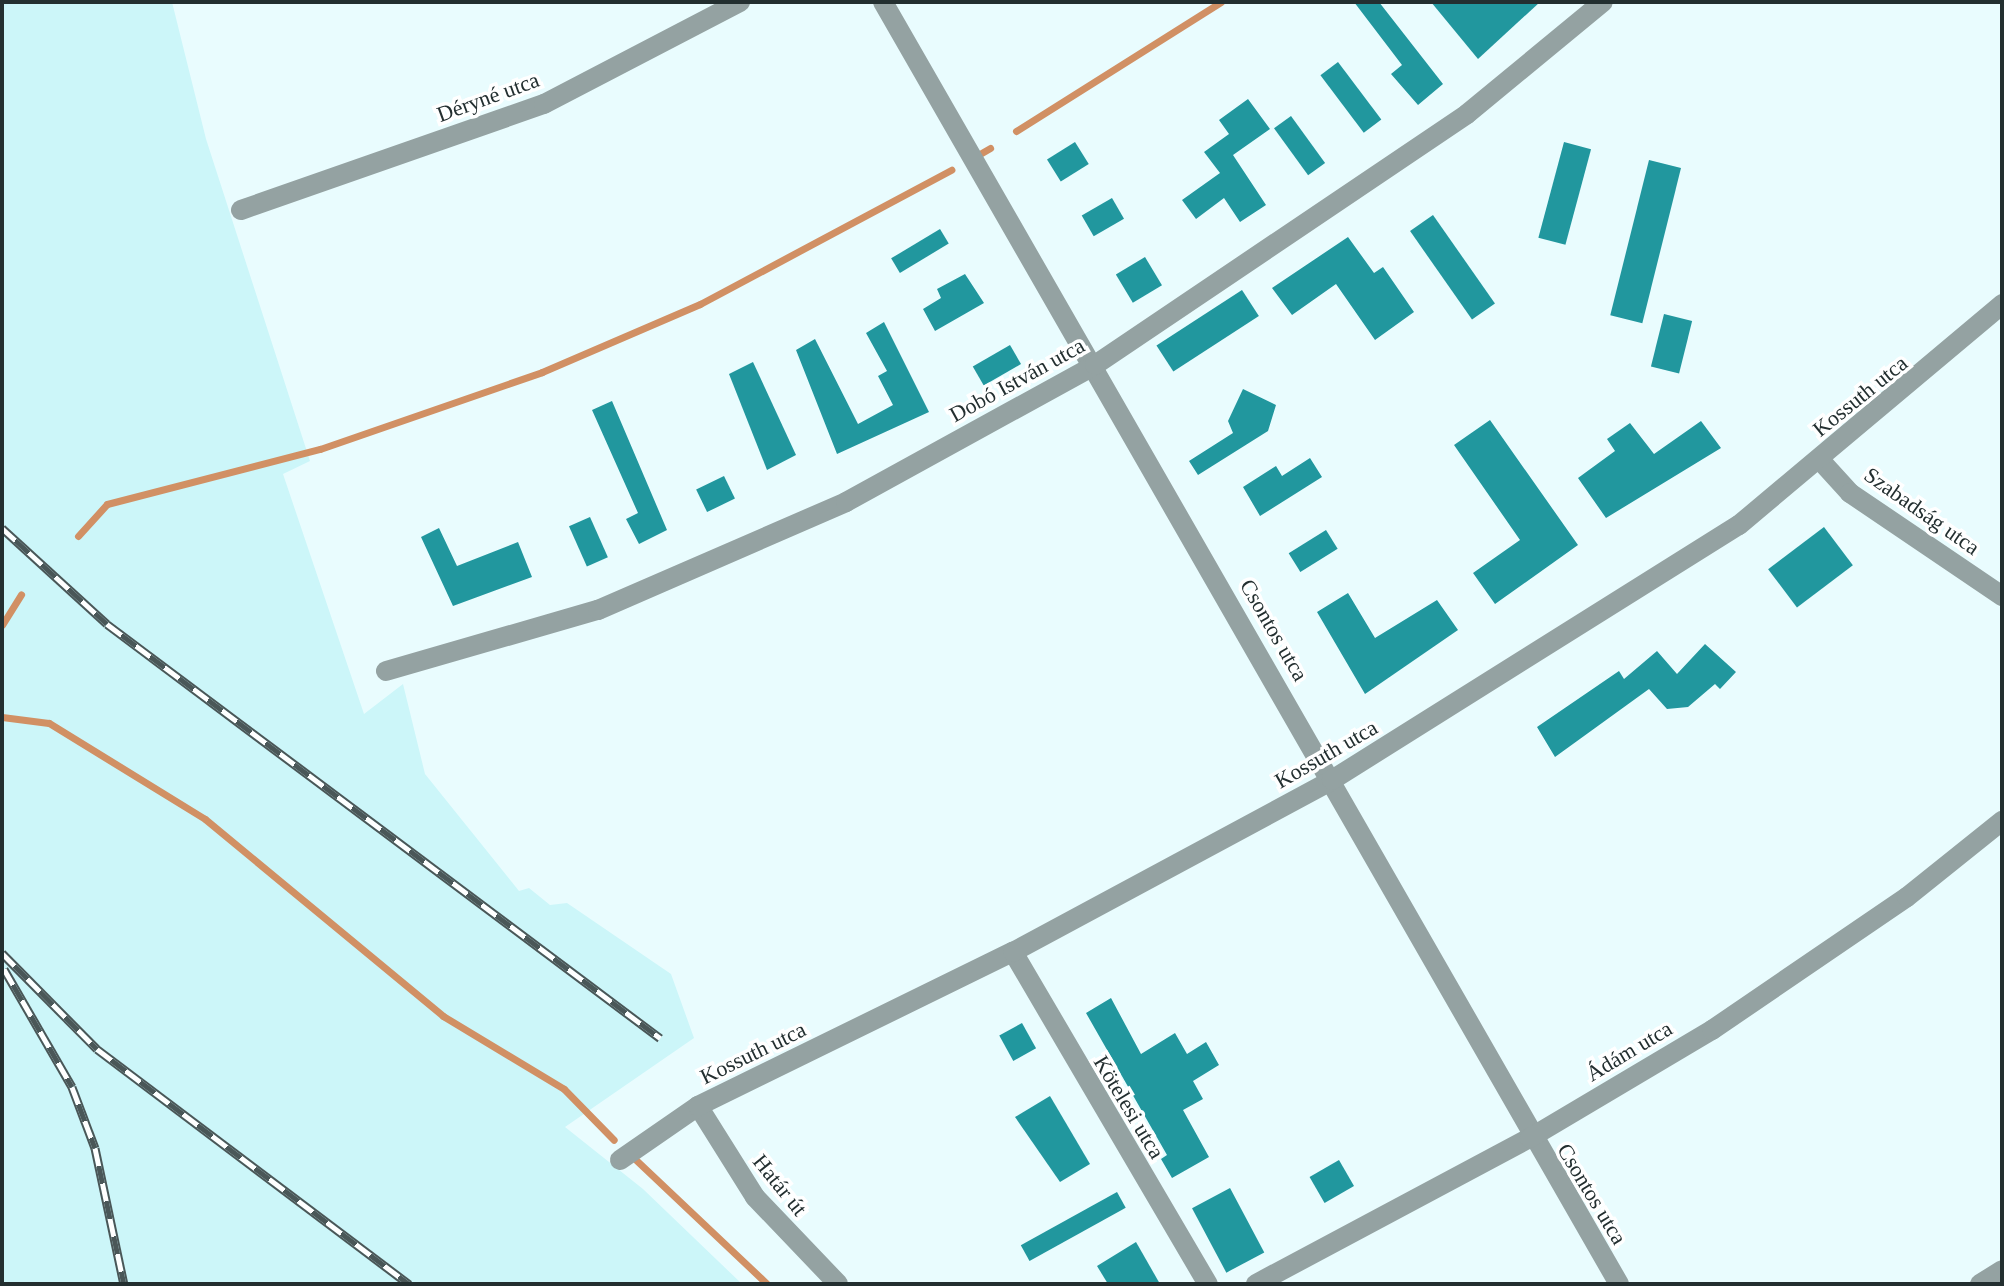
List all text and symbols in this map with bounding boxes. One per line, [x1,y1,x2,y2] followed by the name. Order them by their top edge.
[433,66,543,128] street label: Déryné utca
[945,332,1089,428] street label: Dobó István utca
[1807,350,1913,442] street label: Kossuth utca
[1859,461,1985,561] street label: Szabadság utca
[1234,574,1314,686] street label: Csontos utca
[1270,714,1382,794] street label: Kossuth utca
[1581,1015,1677,1087] street label: Ádám utca
[696,1016,810,1090] street label: Kossuth utca
[1088,1051,1170,1163] street label: Kötelesi utca
[1552,1139,1632,1249] street label: Csontos utca
[747,1149,813,1221] street label: Határ út

